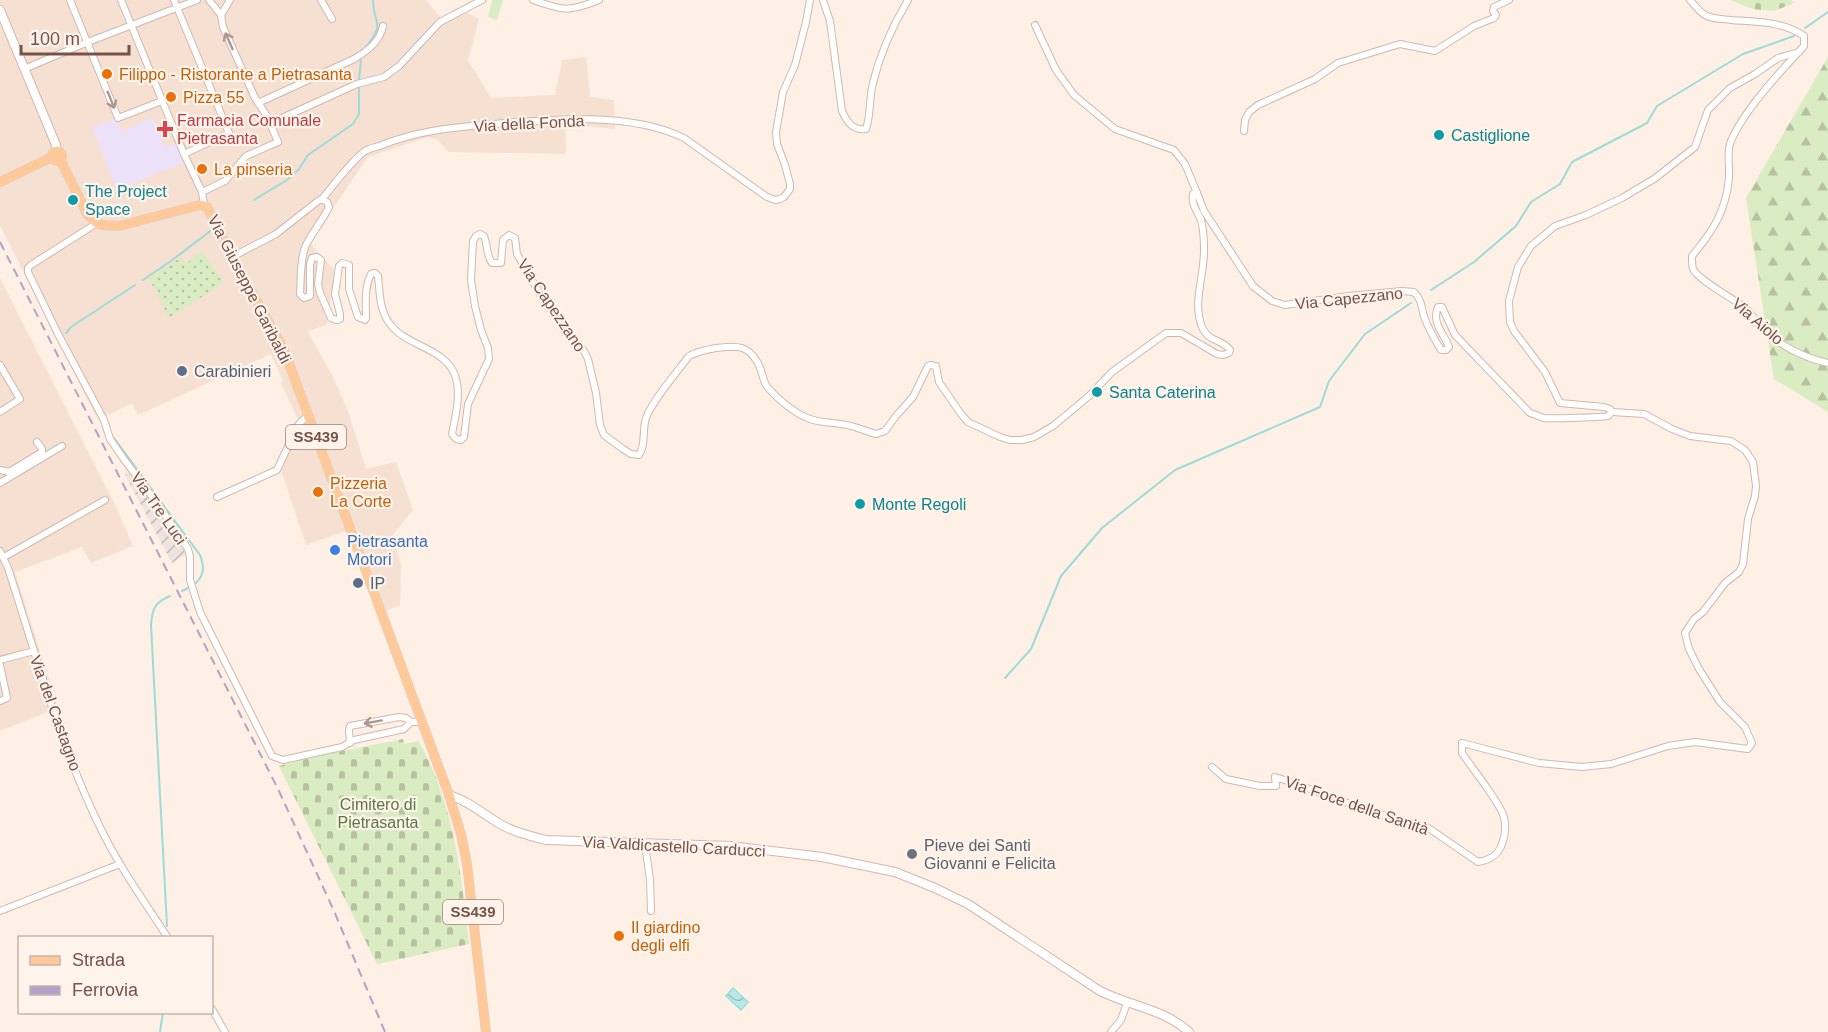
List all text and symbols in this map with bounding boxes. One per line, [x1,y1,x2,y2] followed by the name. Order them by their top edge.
[21,18,129,56] scale bar
[30,29,80,49] text: 100 m
[223,32,234,51] one-way arrow
[119,66,352,83] place label: Filippo - Ristorante a Pietrasanta
[100,67,114,81] marker: Filippo - Ristorante a Pietrasanta
[183,89,244,106] place label: Pizza 55
[106,90,117,109] one-way arrow
[164,90,178,104] marker: Pizza 55
[177,112,321,147] place label: Farmacia Comunale Pietrasanta
[473,112,585,135] street label: Via della Fonda
[158,122,172,136] marker: Farmacia Comunale Pietrasanta
[1451,127,1530,144] place label: Castiglione
[1432,128,1446,142] marker: Castiglione
[214,161,292,178] place label: La pinseria
[195,162,209,176] marker: La pinseria
[85,183,167,218] place label: The Project Space
[66,193,80,207] marker: The Project Space
[205,212,294,366] street label: Via Giuseppe Garibaldi
[514,256,589,355] street label: Via Capezzano
[1294,284,1404,313] street label: Via Capezzano
[1729,295,1787,348] street label: Via Aiolo
[194,363,271,380] place label: Carabinieri
[175,364,189,378] marker: Carabinieri
[1109,384,1216,401] place label: Santa Caterina
[1090,385,1104,399] marker: Santa Caterina
[286,425,346,449] road number: SS439
[127,469,190,548] street label: Via Tre Luci
[330,475,391,510] place label: Pizzeria La Corte
[311,485,325,499] marker: Pizzeria La Corte
[872,496,966,513] place label: Monte Regoli
[853,497,867,511] marker: Monte Regoli
[347,533,428,568] place label: Pietrasanta Motori
[328,543,342,557] marker: Pietrasanta Motori
[370,575,385,592] place label: IP
[351,576,365,590] marker: IP
[27,653,84,773] street label: Via del Castagno
[363,717,383,728] one-way arrow
[1283,773,1431,838] street label: Via Foce della Sanità
[338,796,419,831] park label: Cimitero di Pietrasanta
[582,833,766,860] street label: Via Valdicastello Carducci
[924,837,1056,872] place label: Pieve dei Santi Giovanni e Felicita
[905,847,919,861] marker: Pieve dei Santi Giovanni e Felicita
[443,900,503,924] road number: SS439
[631,919,700,954] place label: Il giardino degli elfi
[612,929,626,943] marker: Il giardino degli elfi
[18,936,213,1014] legend
[72,950,126,970] text: Strada
[72,980,139,1000] text: Ferrovia

